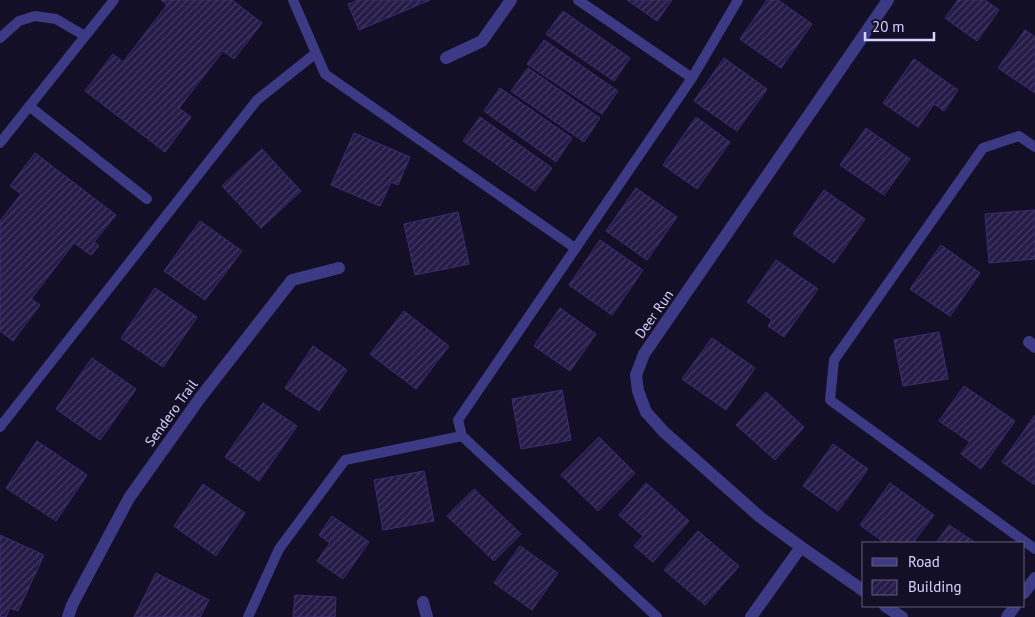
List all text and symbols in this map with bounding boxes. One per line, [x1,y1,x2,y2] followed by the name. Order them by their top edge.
[865,10,934,42] scale bar
[872,17,905,36] text: 20 m
[631,286,677,342] street label: Deer Run
[141,376,201,450] street label: Sendero Trail
[862,542,1025,607] legend
[908,552,940,571] text: Road
[908,577,962,596] text: Building

